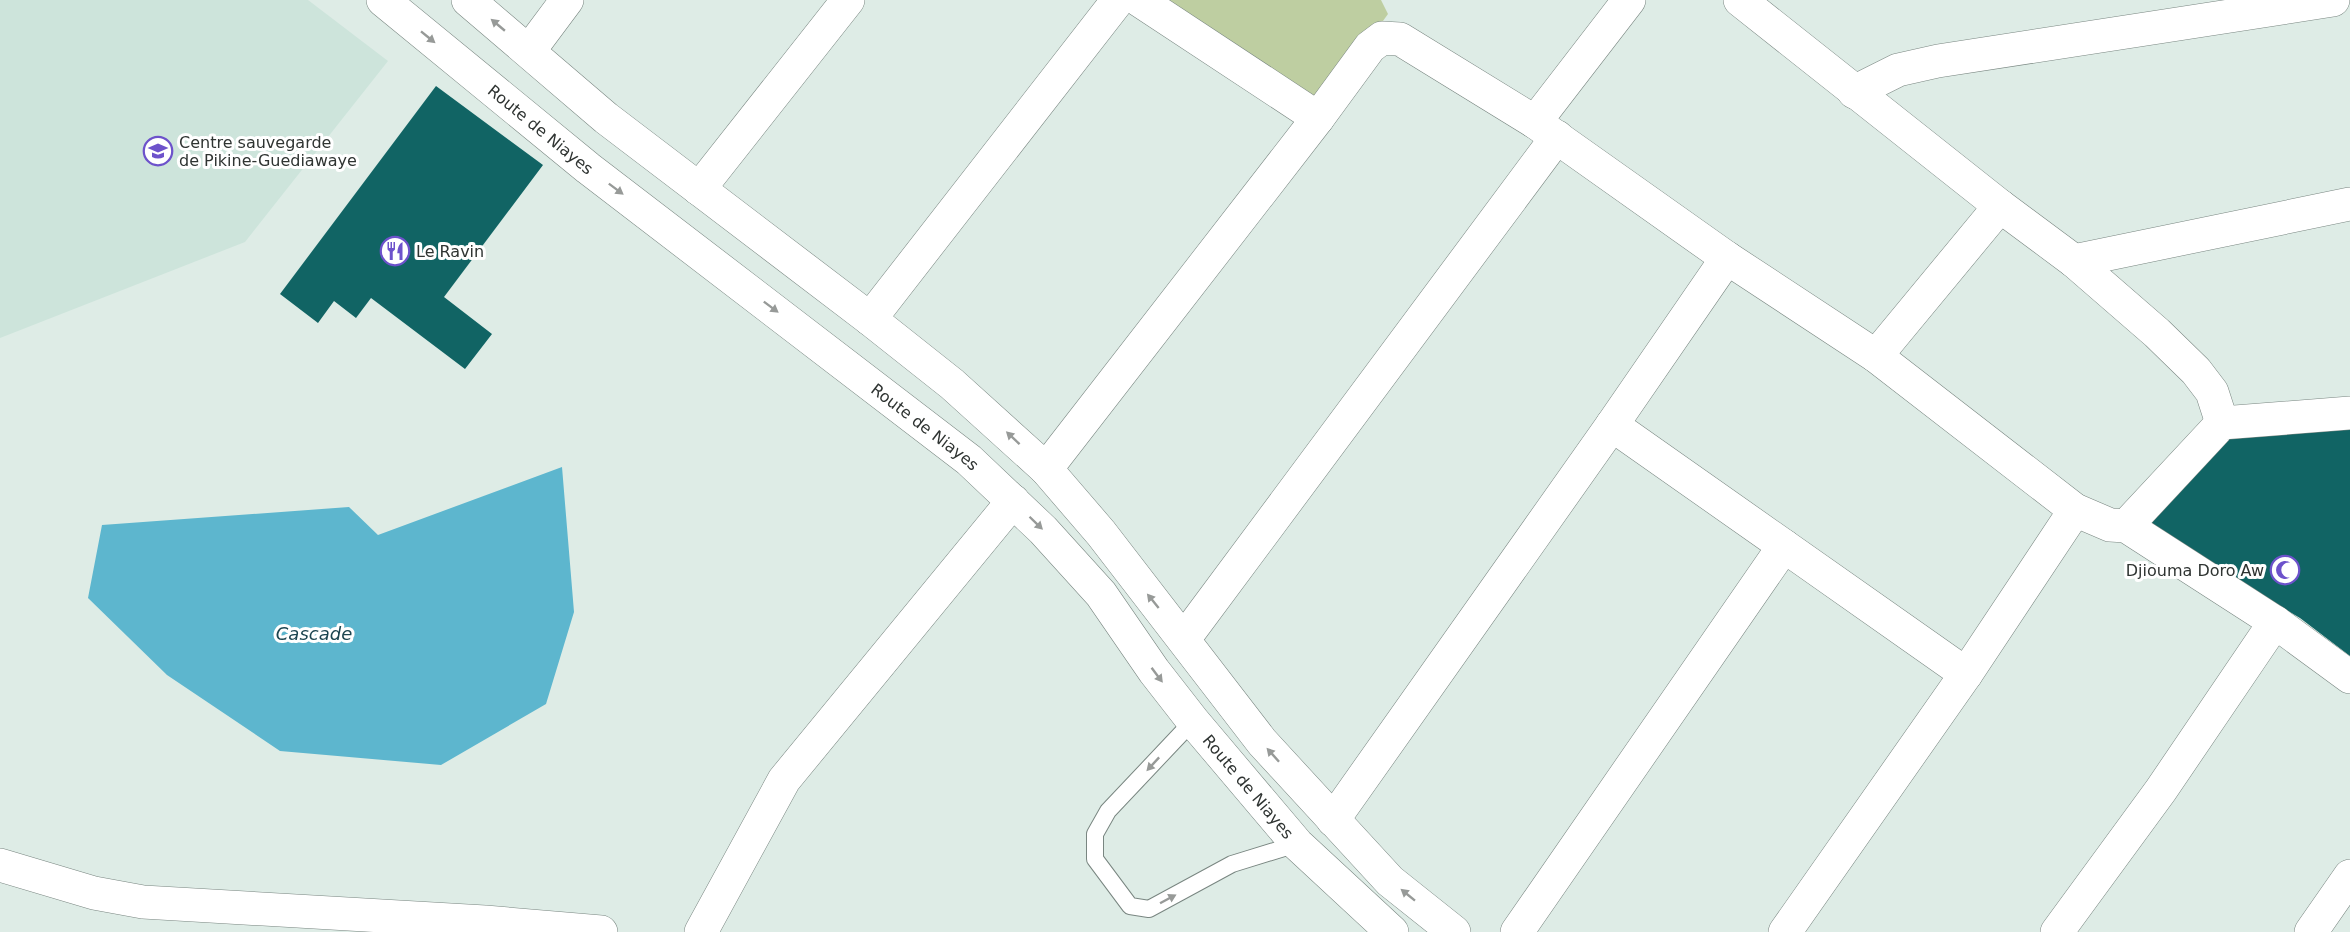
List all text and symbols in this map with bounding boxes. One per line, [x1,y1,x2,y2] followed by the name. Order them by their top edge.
[490,19,506,32] one-way arrow
[420,30,435,43] one-way arrow
[484,81,597,178] street label: Route de Niayes
[179,133,357,170] place label: Centre sauvegarde de Pikine-Guediawaye
[142,135,174,167] school or university icon: Centre sauvegarde de Pikine-Guediawaye
[608,183,624,195] one-way arrow
[379,235,411,267] restaurant icon: Le Ravin
[416,242,484,261] place label: Le Ravin
[763,301,779,313] one-way arrow
[868,379,983,474] street label: Route de Niayes
[1005,431,1020,445] one-way arrow
[1028,516,1042,530] one-way arrow
[2269,554,2301,586] mosque icon: Djiouma Doro Aw
[2126,561,2264,580] place label: Djiouma Doro Aw
[1147,594,1160,609] one-way arrow
[276,623,352,644] water label: Cascade
[1151,667,1164,683] one-way arrow
[1199,731,1298,843] street label: Route de Niayes
[1266,747,1280,762] one-way arrow
[1146,756,1160,771] one-way arrow
[1400,889,1416,902] one-way arrow
[1160,894,1177,904] one-way arrow

